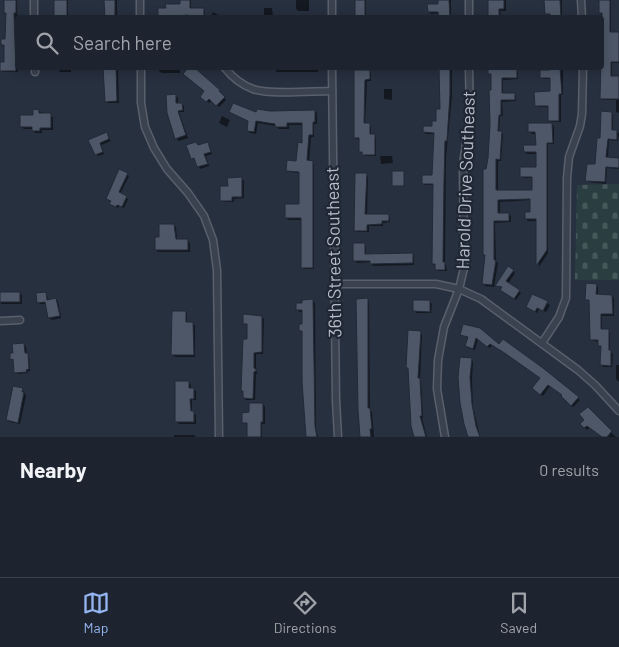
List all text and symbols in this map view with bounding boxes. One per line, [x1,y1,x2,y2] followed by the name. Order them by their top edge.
[15,15,604,70] search box
[33,29,61,57] icon: search
[73,31,172,54] text: Search here
[451,90,479,270] street label: Harold Drive Southeast
[321,166,345,338] street label: 36th Street Southeast
[20,457,86,482] text: Nearby
[539,460,599,479] text: 0 results
[82,589,110,636] tab: Map
[274,589,336,636] tab: Directions
[500,589,537,636] tab: Saved

